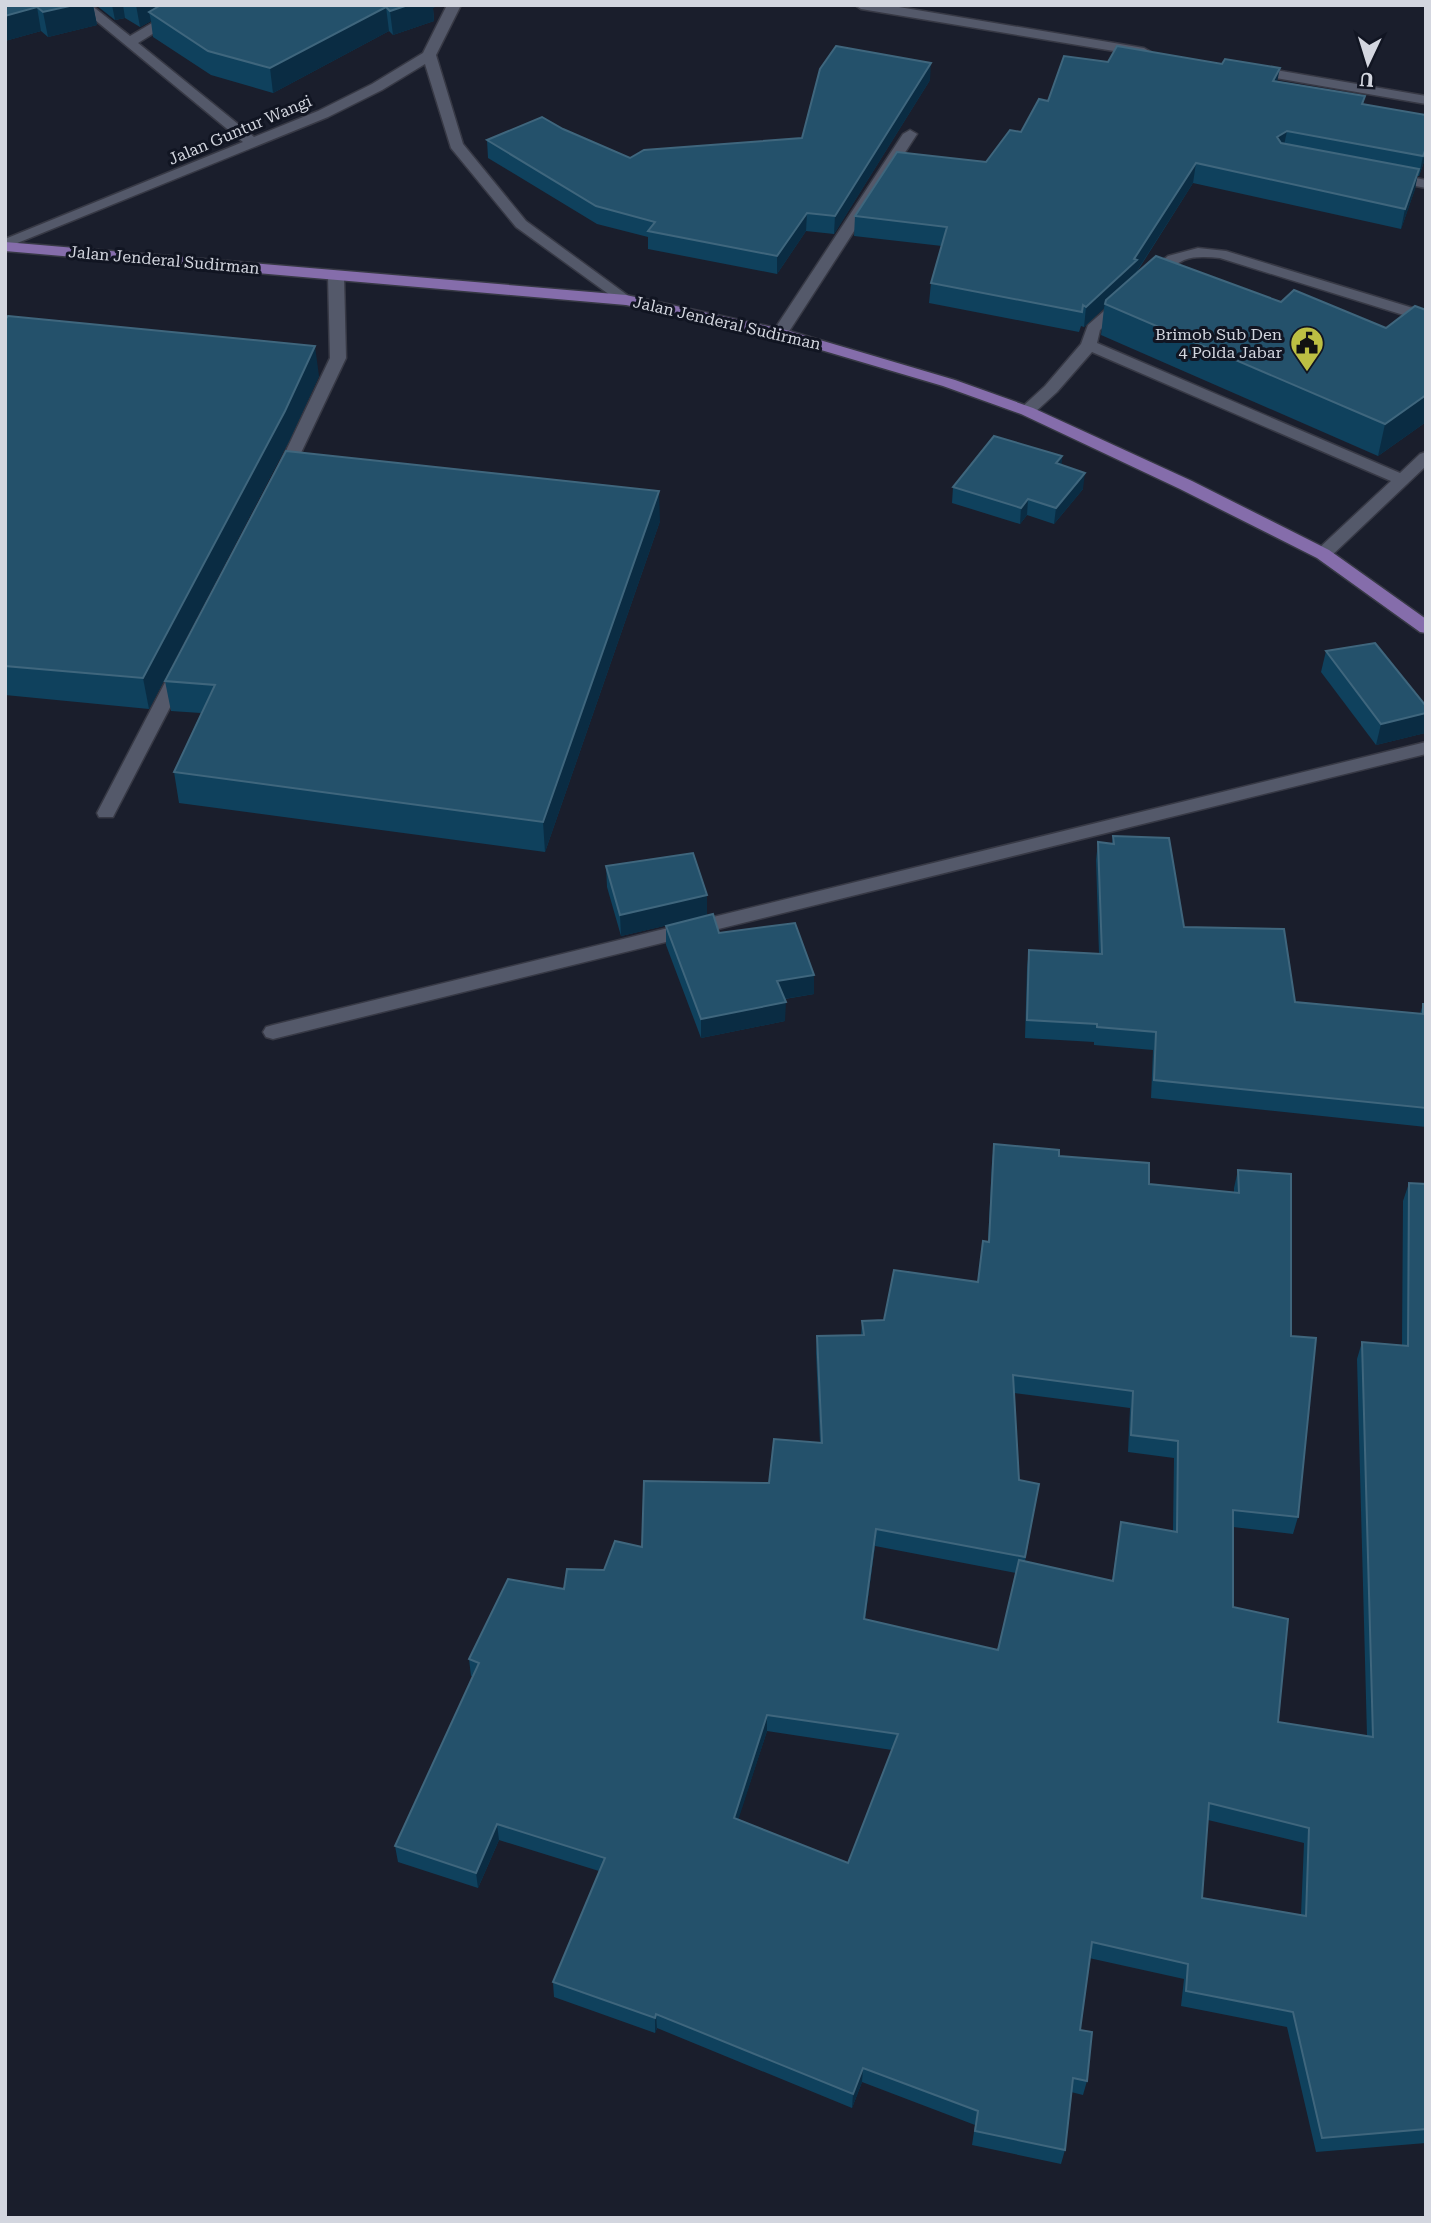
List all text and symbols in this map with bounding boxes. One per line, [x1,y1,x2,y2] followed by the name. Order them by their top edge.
[1333,28,1403,98] north arrow
[1358,67,1375,91] text: U
[166,91,314,169] street label: Jalan Guntur Wangi
[68,242,260,278] street label: Jalan Jenderal Sudirman
[631,292,823,354] street label: Jalan Jenderal Sudirman
[1288,324,1326,373] public building icon: Brimob Sub Den 4 Polda Jabar
[1155,325,1282,362] place label: Brimob Sub Den 4 Polda Jabar

